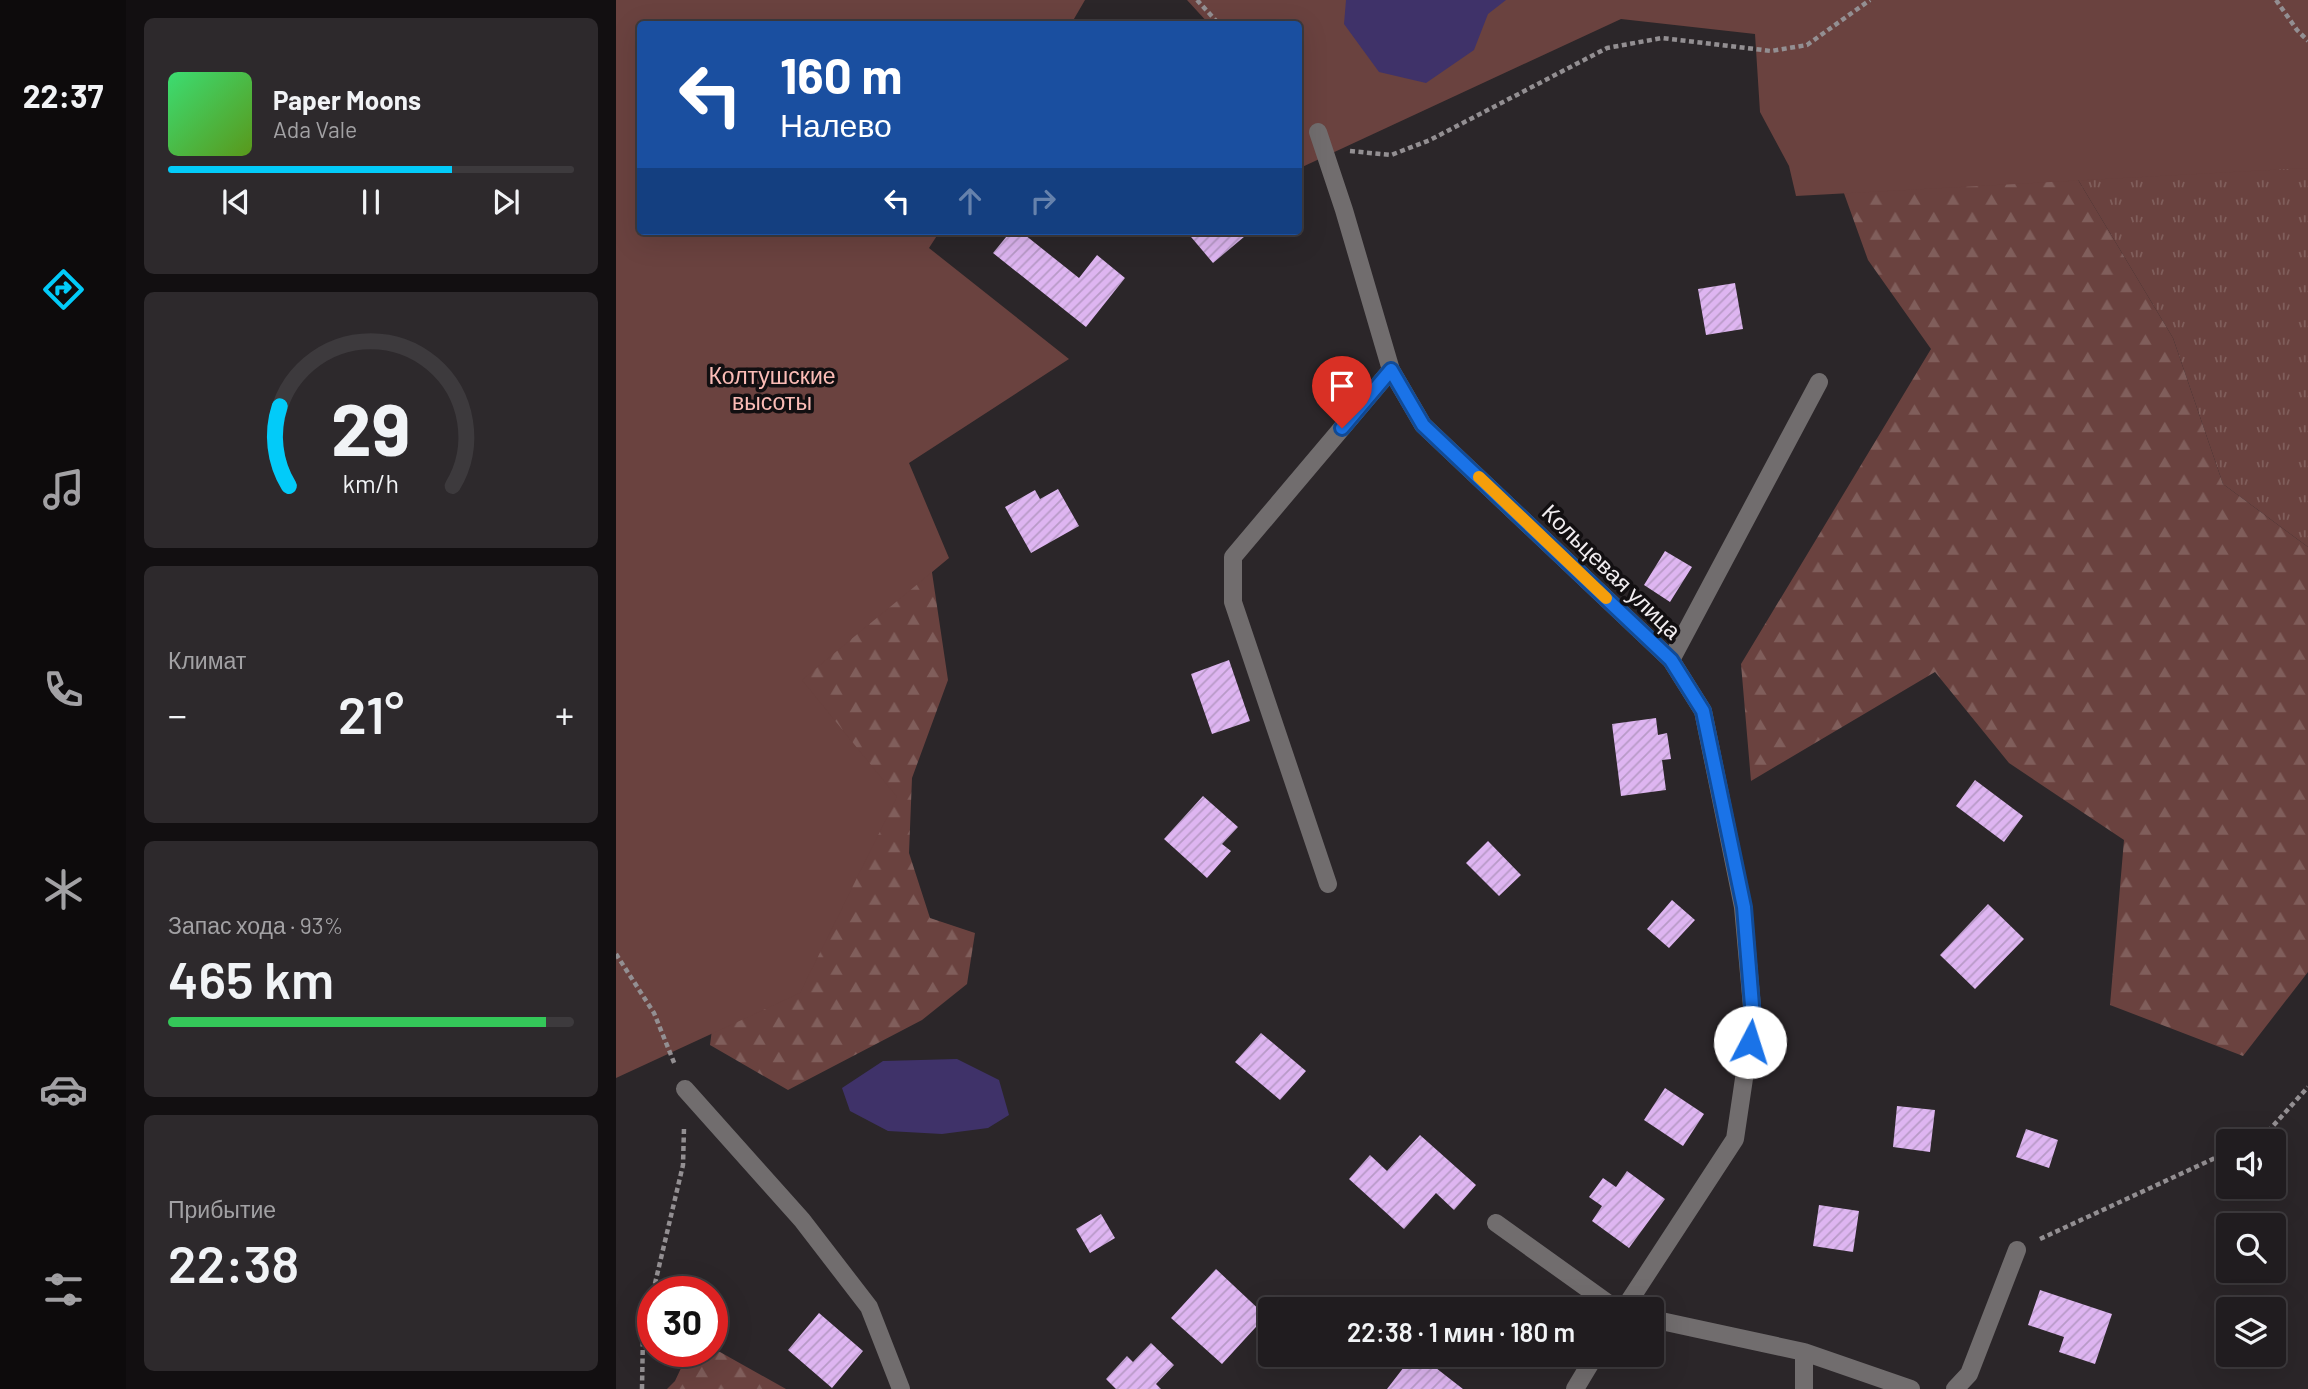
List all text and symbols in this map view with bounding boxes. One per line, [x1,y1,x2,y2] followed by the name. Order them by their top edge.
[780,45,902,104] text: 160 m
[665,49,756,140] icon: left
[23,76,103,114] text: 22:37
[273,84,421,115] text: Paper Moons
[780,105,892,143] text: Налево
[273,115,357,143] text: Ada Vale
[878,182,916,220] icon: left
[951,182,989,220] icon: ahead
[1024,182,1062,220] icon: right
[217,183,255,221] icon: previous
[352,183,390,221] icon: pause
[487,183,525,221] icon: next
[39,265,88,314] icon: directions
[1312,356,1372,428] pin
[708,361,836,415] park label: Колтушские высоты
[1323,367,1361,405] icon: arrive
[331,384,411,472] text: 29
[39,465,88,514] icon: music
[343,468,399,498] text: km/h
[1537,498,1687,644] street label: Кольцевая улица
[168,646,246,674] text: Климат
[39,665,88,714] icon: phone
[338,682,404,744] text: 21°
[168,691,187,737] text: −
[555,691,574,737] text: +
[39,865,88,914] icon: climate
[168,911,343,939] text: Запас хода · 93%
[168,947,334,1009] text: 465 km
[1713,1005,1787,1079] position arrow
[39,1065,88,1114] icon: car
[2216,1129,2286,1367] map controls
[2216,1129,2286,1199] button: sound
[168,1195,276,1223] text: Прибытие
[2216,1213,2286,1283] button: search
[168,1231,299,1293] text: 22:38
[39,1265,88,1314] icon: filters
[637,1276,728,1367] speed limit sign: 30
[2216,1297,2286,1367] button: layers
[1347,1316,1575,1347] text: 22:38 · 1 мин · 180 m

